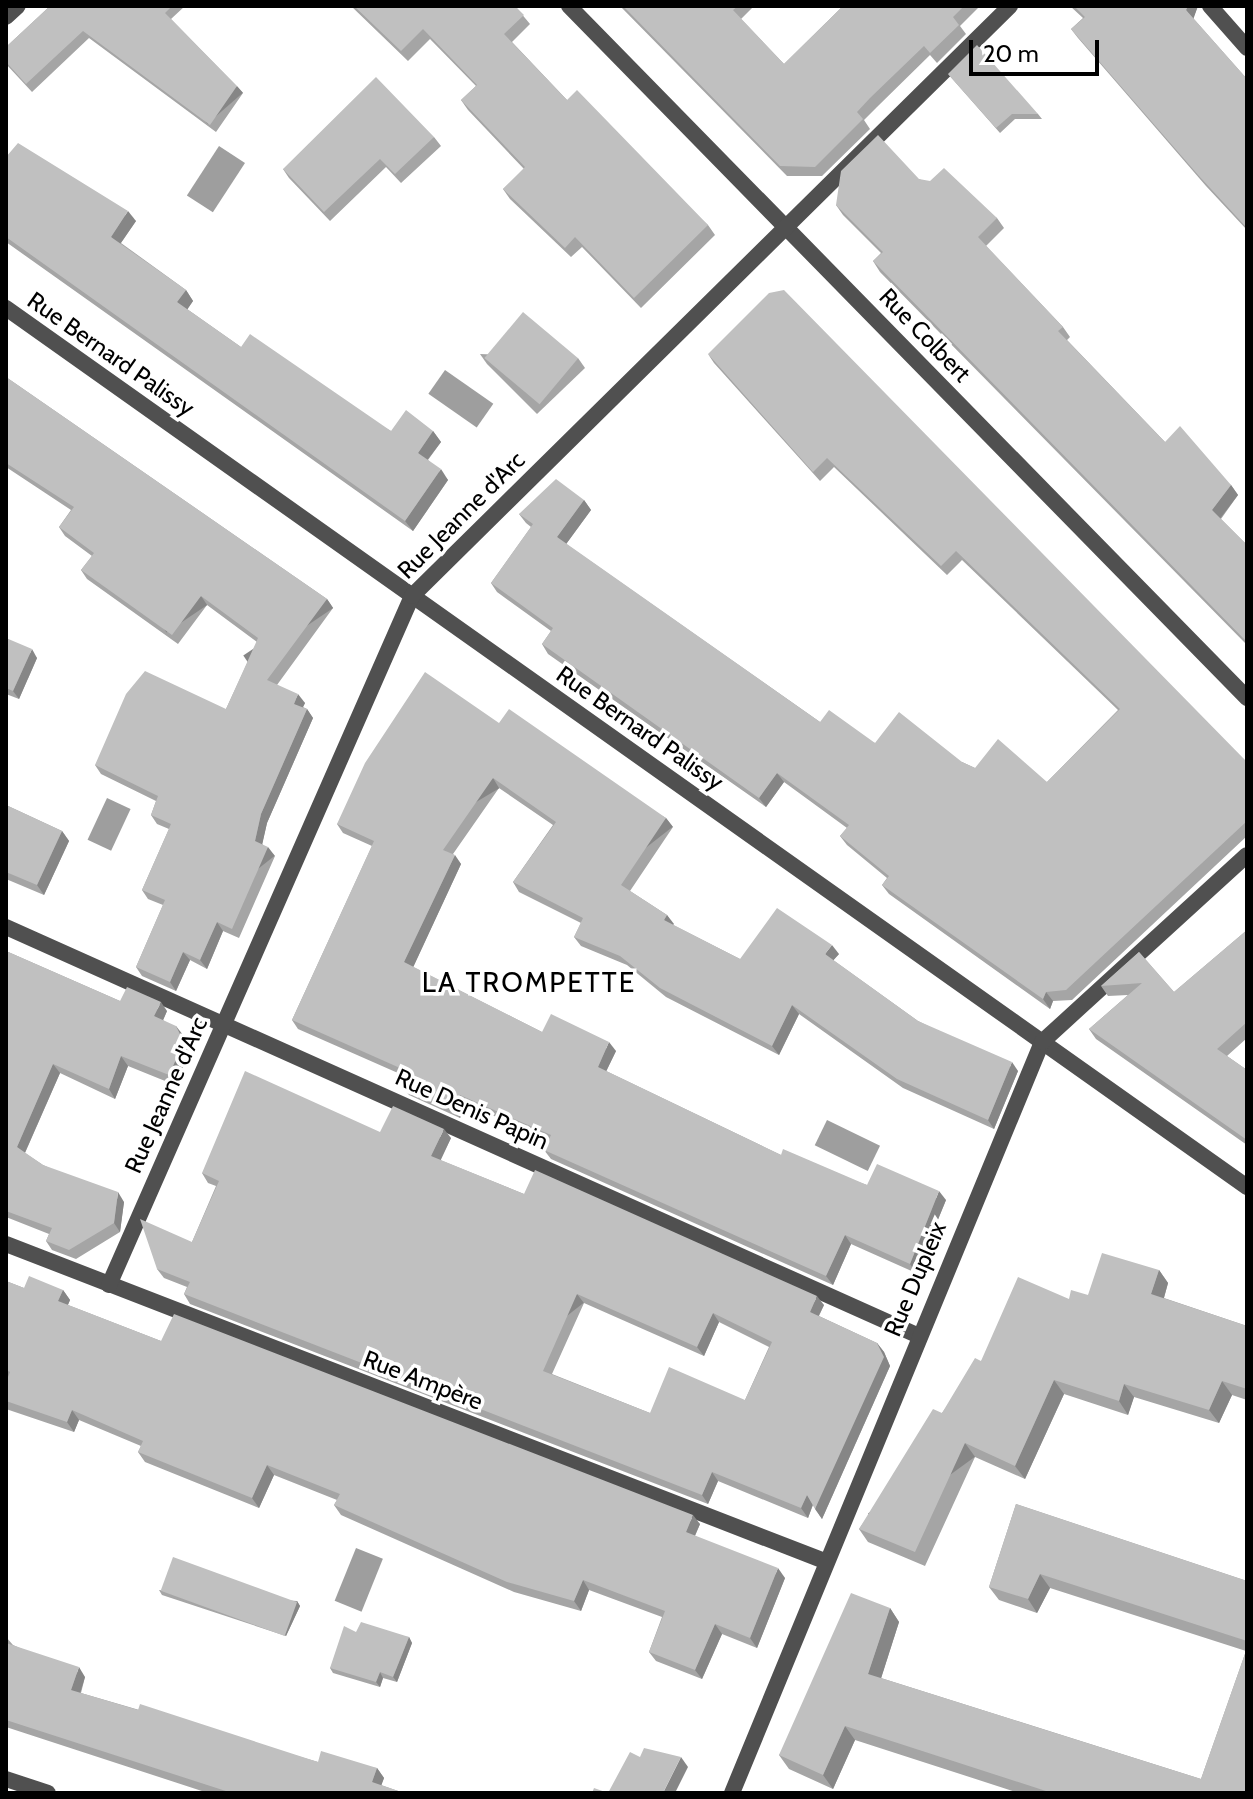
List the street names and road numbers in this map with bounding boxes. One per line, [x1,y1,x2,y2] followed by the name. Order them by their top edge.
[873,282,977,388] street label: Rue Colbert
[22,286,200,422] street label: Rue Bernard Palissy
[391,445,531,585] street label: Rue Jeanne d'Arc
[551,660,729,796] street label: Rue Bernard Palissy
[119,1012,213,1178] street label: Rue Jeanne d'Arc
[391,1062,553,1156] street label: Rue Denis Papin
[878,1217,952,1341] street label: Rue Dupleix
[359,1344,487,1416] street label: Rue Ampère

